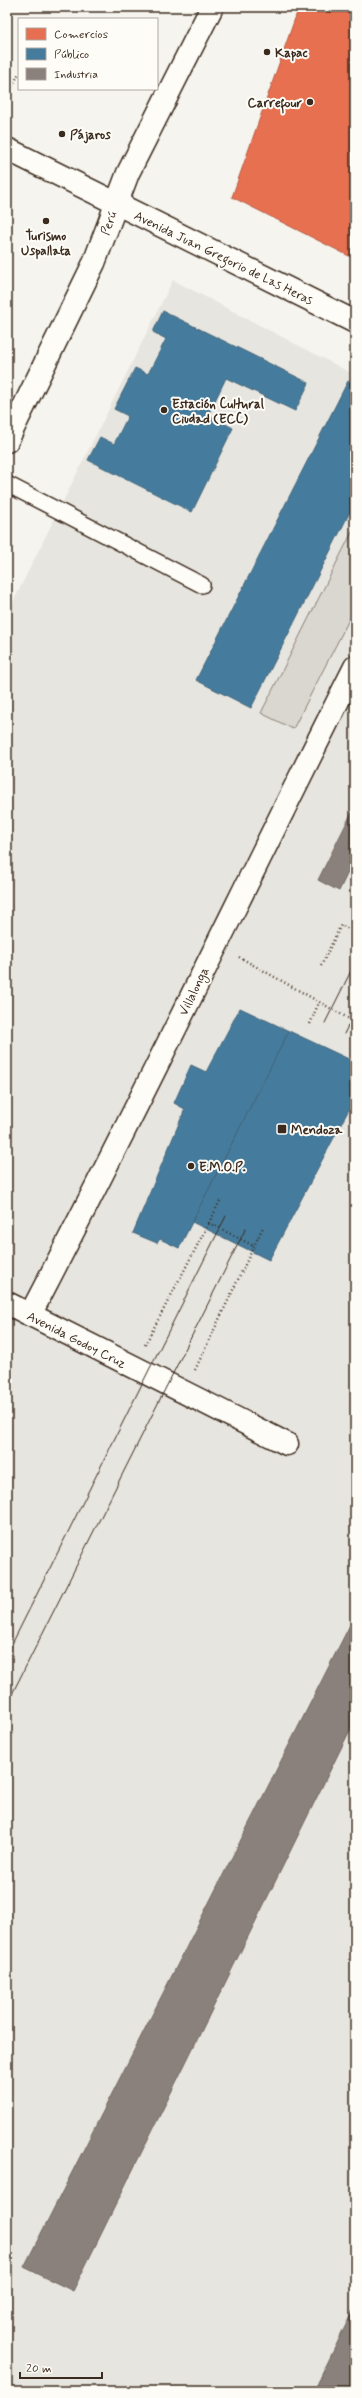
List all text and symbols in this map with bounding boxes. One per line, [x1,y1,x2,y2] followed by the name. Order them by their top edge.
[18,18,158,90] legend
[54,27,108,43] text: Comercios
[275,45,308,62] place label: Kapac
[54,47,89,63] text: Público
[262,47,272,57] marker: Kapac
[54,67,98,83] text: Industria
[248,95,303,114] place label: Carrefour
[305,97,315,107] marker: Carrefour
[70,127,111,144] place label: Pájaros
[57,129,67,139] marker: Pájaros
[130,207,316,311] street label: Avenida Juan Gregorio de Las Heras
[97,209,122,238] street label: Perú
[41,216,51,226] marker: Turismo Uspallata
[21,228,71,260] place label: Turismo Uspallata
[172,396,265,428] place label: Estación Cultural Ciudad (ECC)
[159,405,169,415] marker: Estación Cultural Ciudad (ECC)
[175,964,214,1019] street label: Villalonga
[291,1122,344,1139] place label: Mendoza
[276,1123,288,1135] marker: Mendoza
[199,1159,246,1176] place label: E.M.O.P.
[186,1161,196,1171] marker: E.M.O.P.
[24,1308,129,1373] street label: Avenida Godoy Cruz
[20,2354,102,2380] scale bar
[26,2361,52,2377] text: 20 m

